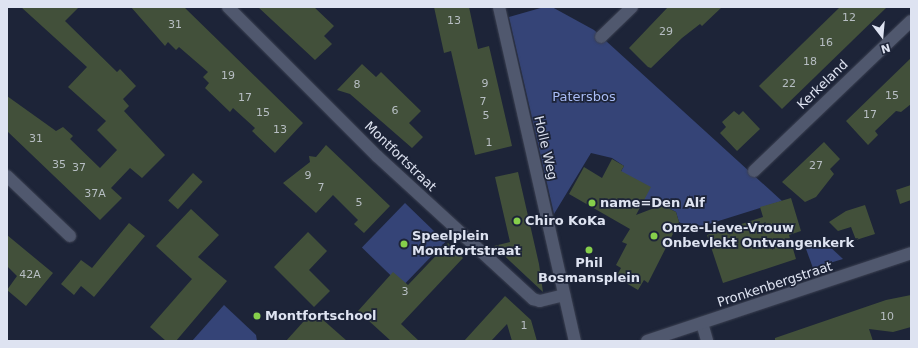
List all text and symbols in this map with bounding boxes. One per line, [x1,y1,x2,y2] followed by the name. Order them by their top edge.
[842,11,856,25] house number: 12
[447,14,461,28] house number: 13
[862,16,902,56] north arrow
[168,18,182,32] house number: 31
[659,25,673,39] house number: 29
[819,36,833,50] house number: 16
[879,40,892,56] text: N
[803,55,817,69] house number: 18
[794,57,852,113] street label: Kerkeland
[221,69,235,83] house number: 19
[482,77,488,91] house number: 9
[782,77,796,91] house number: 22
[354,78,360,92] house number: 8
[552,89,616,105] park label: Patersbos
[885,89,899,103] house number: 15
[238,91,252,105] house number: 17
[480,95,486,109] house number: 7
[392,104,398,118] house number: 6
[256,106,270,120] house number: 15
[863,108,877,122] house number: 17
[483,109,489,123] house number: 5
[530,114,560,182] street label: Holle Weg
[361,119,439,195] street label: Montfortstraat
[273,123,287,137] house number: 13
[29,132,43,146] house number: 31
[486,136,492,150] house number: 1
[52,158,66,172] house number: 35
[809,159,823,173] house number: 27
[72,161,86,175] house number: 37
[305,169,311,183] house number: 9
[318,181,324,195] house number: 7
[84,187,106,201] house number: 37A
[600,195,705,211] place label: name=Den Alf
[356,196,362,210] house number: 5
[587,198,597,208] marker: name=Den Alf
[525,213,606,229] place label: Chiro KoKa
[512,216,522,226] marker: Chiro KoKa
[662,221,854,252] place label: Onze-Lieve-Vrouw Onbevlekt Ontvangenkerk
[412,229,521,260] place label: Speelplein Montfortstraat
[649,231,659,241] marker: Onze-Lieve-Vrouw Onbevlekt Ontvangenkerk
[399,239,409,249] marker: Speelplein Montfortstraat
[584,245,594,255] marker: Phil Bosmansplein
[538,256,640,287] place label: Phil Bosmansplein
[716,259,834,311] street label: Pronkenbergstraat
[19,268,41,282] house number: 42A
[402,285,408,299] house number: 3
[265,308,377,324] place label: Montfortschool
[880,310,894,324] house number: 10
[252,311,262,321] marker: Montfortschool
[521,319,527,333] house number: 1

